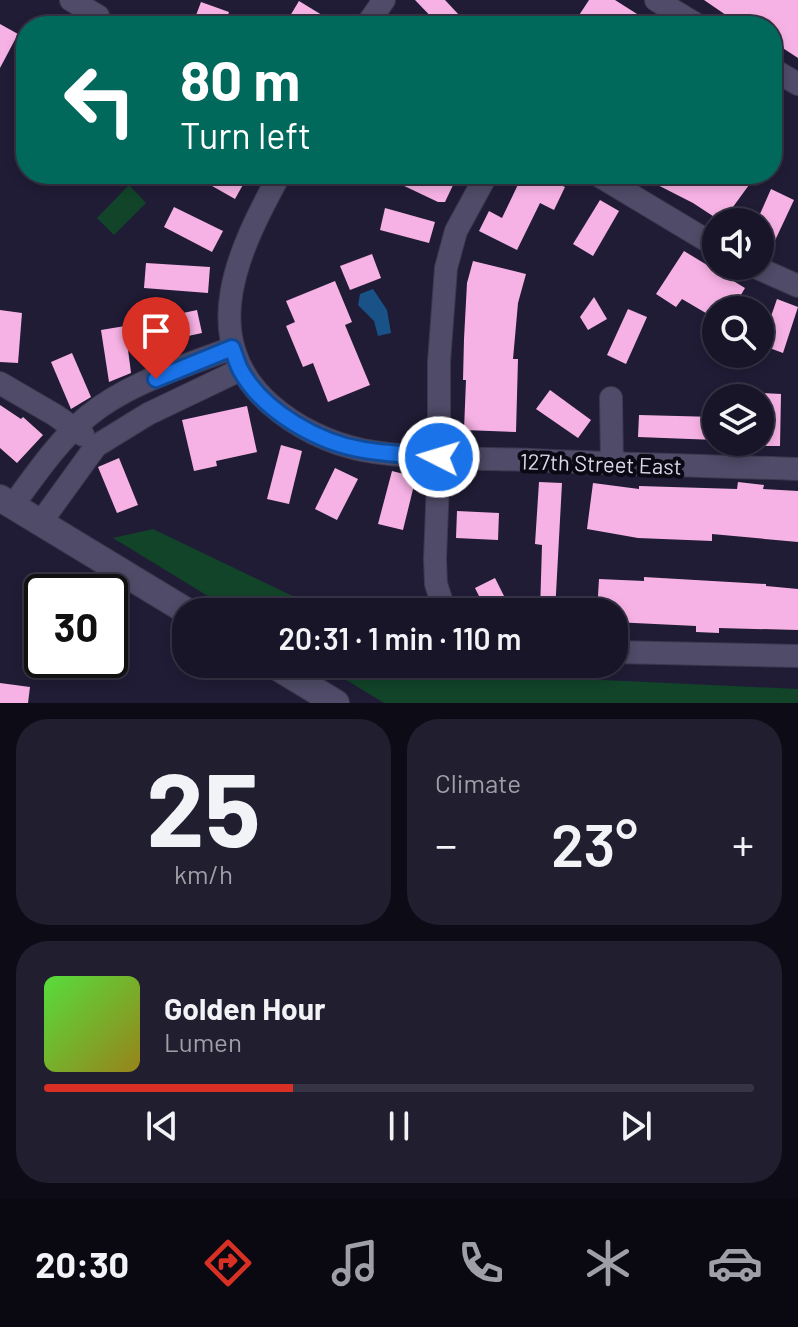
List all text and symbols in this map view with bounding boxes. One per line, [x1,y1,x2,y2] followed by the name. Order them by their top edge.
[180,45,300,112] text: 80 m
[48,48,152,152] icon: left
[180,113,311,156] text: Turn left
[702,208,774,456] map controls
[702,208,774,280] button: sound
[702,296,774,368] button: search
[122,297,190,379] pin
[134,309,178,353] icon: arrive
[702,384,774,456] button: layers
[397,415,481,499] position arrow
[520,447,682,479] street label: 127th Street East
[24,574,128,678] speed limit sign: 30
[279,620,521,656] text: 20:31 · 1 min · 110 m
[146,743,261,868] text: 25
[435,767,521,798] text: Climate
[551,807,638,879] text: 23°
[435,817,457,870] text: −
[732,817,754,870] text: +
[174,858,233,889] text: km/h
[164,990,326,1026] text: Golden Hour
[164,1026,242,1057] text: Lumen
[140,1104,184,1148] icon: previous
[377,1104,421,1148] icon: pause
[614,1104,658,1148] icon: next
[200,1235,256,1291] icon: directions
[327,1235,383,1291] icon: music
[453,1235,509,1291] icon: phone
[580,1235,636,1291] icon: climate
[707,1235,763,1291] icon: car
[35,1242,129,1285] text: 20:30

